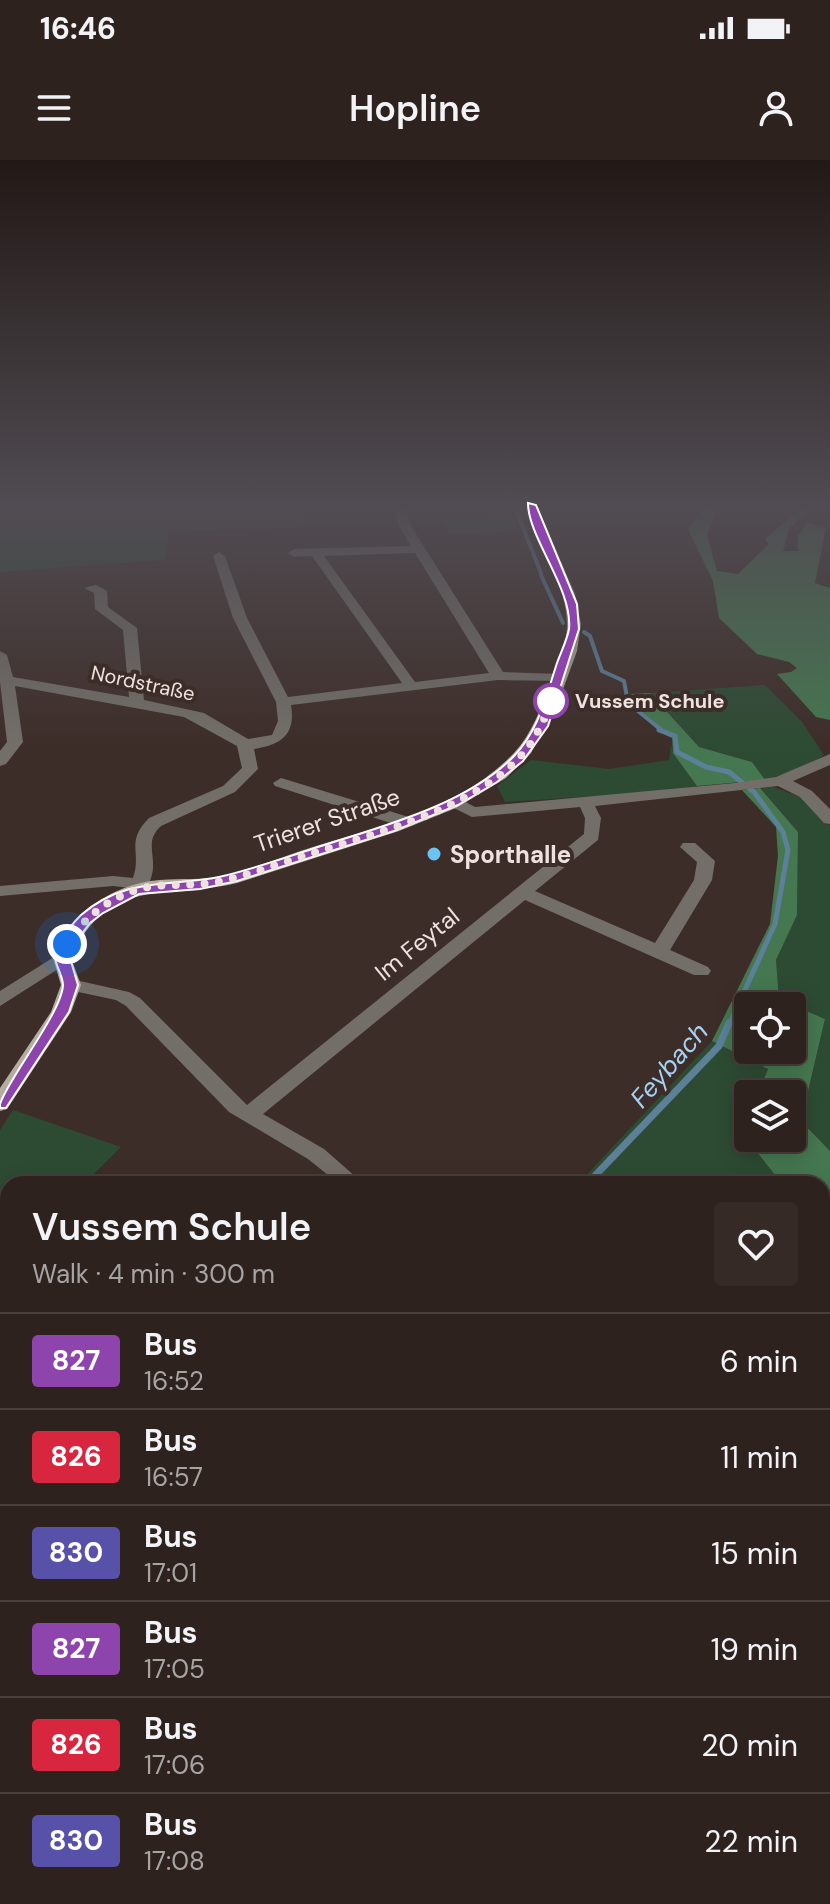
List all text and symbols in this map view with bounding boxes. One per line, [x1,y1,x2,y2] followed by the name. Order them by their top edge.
[40,9,116,48] text: 16:46
[349,85,481,132] text: Hopline
[32,86,76,130] icon: menu
[754,86,798,130] icon: person
[89,659,197,707] street label: Nordstraße
[534,684,568,718] marker: Vussem Schule
[575,688,724,714] place label: Vussem Schule
[250,781,404,859] street label: Trierer Straße
[450,839,571,870] place label: Sporthalle
[425,845,443,863] marker: Sporthalle
[368,900,466,988] street label: Im Feytal
[47,924,87,964] your location
[734,992,806,1152] map controls
[734,992,806,1064] button: locate
[623,1015,715,1115] water label: Feybach
[734,1080,806,1152] button: layers
[32,1202,311,1252] text: Vussem Schule
[714,1202,798,1286] button: heart
[32,1257,275,1291] text: Walk · 4 min · 300 m
[144,1325,198,1364] text: Bus
[52,1342,100,1379] text: 827
[720,1342,798,1381] text: 6 min
[144,1364,204,1398] text: 16:52
[144,1421,198,1460] text: Bus
[50,1438,102,1475] text: 826
[720,1438,798,1477] text: 11 min
[144,1460,203,1494] text: 16:57
[144,1517,198,1556] text: Bus
[49,1534,103,1571] text: 830
[711,1534,798,1573] text: 15 min
[144,1556,197,1590] text: 17:01
[144,1613,198,1652] text: Bus
[52,1630,100,1667] text: 827
[711,1630,798,1669] text: 19 min
[144,1652,205,1686] text: 17:05
[144,1709,198,1748] text: Bus
[50,1726,102,1763] text: 826
[701,1726,798,1765] text: 20 min
[144,1748,205,1782] text: 17:06
[144,1805,198,1844] text: Bus
[49,1822,103,1859] text: 830
[704,1822,798,1861] text: 22 min
[144,1844,205,1878] text: 17:08

